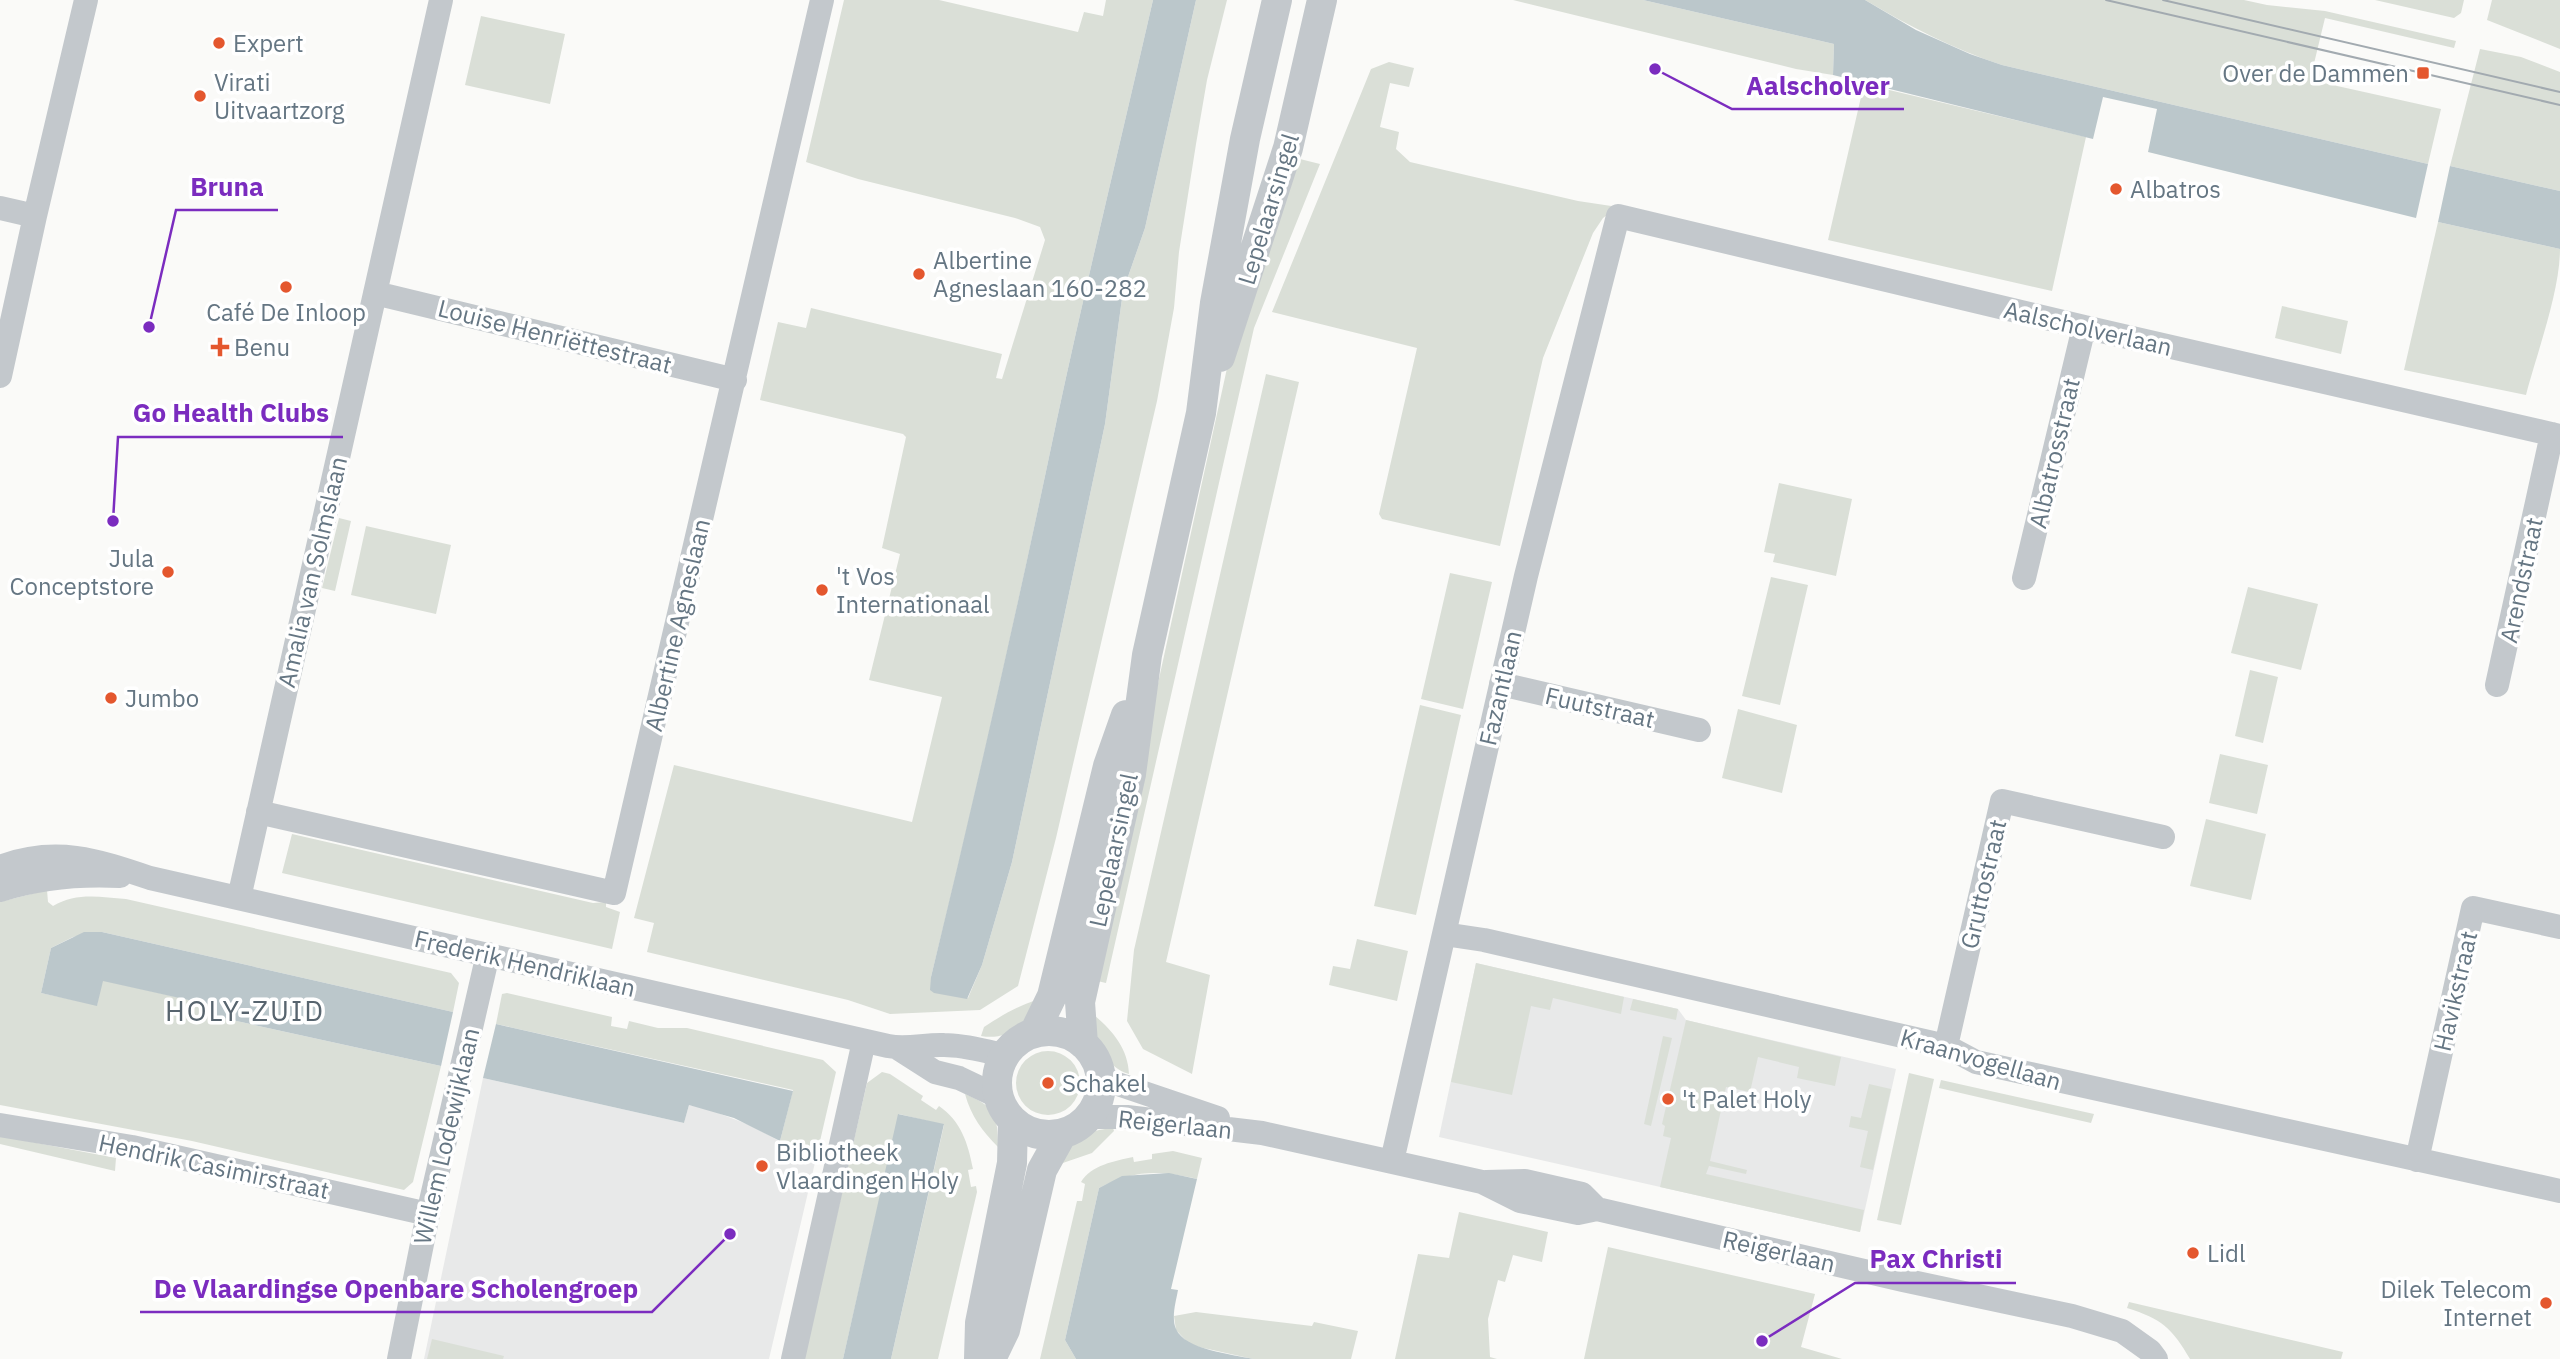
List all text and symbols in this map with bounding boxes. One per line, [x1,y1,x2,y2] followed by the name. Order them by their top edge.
[233,27,304,59] place label: Expert
[211,35,227,51] marker: Expert
[2222,57,2409,89] place label: Over de Dammen
[1732,62,1904,109] callout: Aalscholver
[2415,65,2431,81] marker: Over de Dammen
[214,66,345,126] place label: Virati Uitvaartzorg
[1746,68,1890,102] text: Aalscholver
[192,88,208,104] marker: Virati Uitvaartzorg
[1230,129,1306,289] street label: Lepelaarsingel
[176,163,278,210] callout: Bruna
[190,169,264,203] text: Bruna
[2130,173,2221,205] place label: Albatros
[2108,181,2124,197] marker: Albatros
[933,244,1147,304] place label: Albertine Agneslaan 160-282
[911,266,927,282] marker: Albertine Agneslaan 160-282
[278,279,294,295] marker: Café De Inloop
[435,291,675,381] street label: Louise Henriëttestraat
[2001,293,2175,363] street label: Aalscholverlaan
[206,296,366,328] place label: Café De Inloop
[234,331,290,363] place label: Benu
[212,339,228,355] marker: Benu
[2021,375,2087,531] street label: Albatrosstraat
[118,390,343,437] callout: Go Health Clubs
[133,395,329,429] text: Go Health Clubs
[270,453,354,691] street label: Amalia van Solmslaan
[2492,514,2550,646] street label: Arendstraat
[637,516,717,734] street label: Albertine Agneslaan
[10,542,154,602] place label: Jula Conceptstore
[836,560,990,620] place label: 't Vos Internationaal
[160,564,176,580] marker: Jula Conceptstore
[814,582,830,598] marker: 't Vos Internationaal
[1471,627,1529,749] street label: Fazantlaan
[1542,679,1658,735] street label: Fuutstraat
[125,682,199,714] place label: Jumbo
[103,690,119,706] marker: Jumbo
[1081,770,1145,930] street label: Lepelaarsingel
[1953,816,2013,952] street label: Gruttostraat
[411,922,639,1004] street label: Frederik Hendriklaan
[2426,928,2484,1054] street label: Havikstraat
[165,992,325,1029] district label: HOLY-ZUID
[1897,1021,2065,1097] street label: Kraanvogellaan
[406,1025,486,1247] street label: Willem Lodewijklaan
[1062,1067,1146,1099] place label: Schakel
[1040,1075,1056,1091] marker: Schakel
[1682,1083,1812,1115] place label: 't Palet Holy
[1660,1091,1676,1107] marker: 't Palet Holy
[1116,1102,1234,1146] street label: Reigerlaan
[96,1126,332,1206] street label: Hendrik Casimirstraat
[776,1136,959,1196] place label: Bibliotheek Vlaardingen Holy
[754,1158,770,1174] marker: Bibliotheek Vlaardingen Holy
[1720,1223,1838,1279] street label: Reigerlaan
[1855,1236,2016,1283] callout: Pax Christi
[2207,1237,2245,1269] place label: Lidl
[1870,1241,2002,1275] text: Pax Christi
[2185,1245,2201,1261] marker: Lidl
[140,1265,652,1312] callout: De Vlaardingse Openbare Scholengroep
[154,1271,638,1305] text: De Vlaardingse Openbare Scholengroep
[2381,1273,2532,1333] place label: Dilek Telecom Internet
[2538,1295,2554,1311] marker: Dilek Telecom Internet

